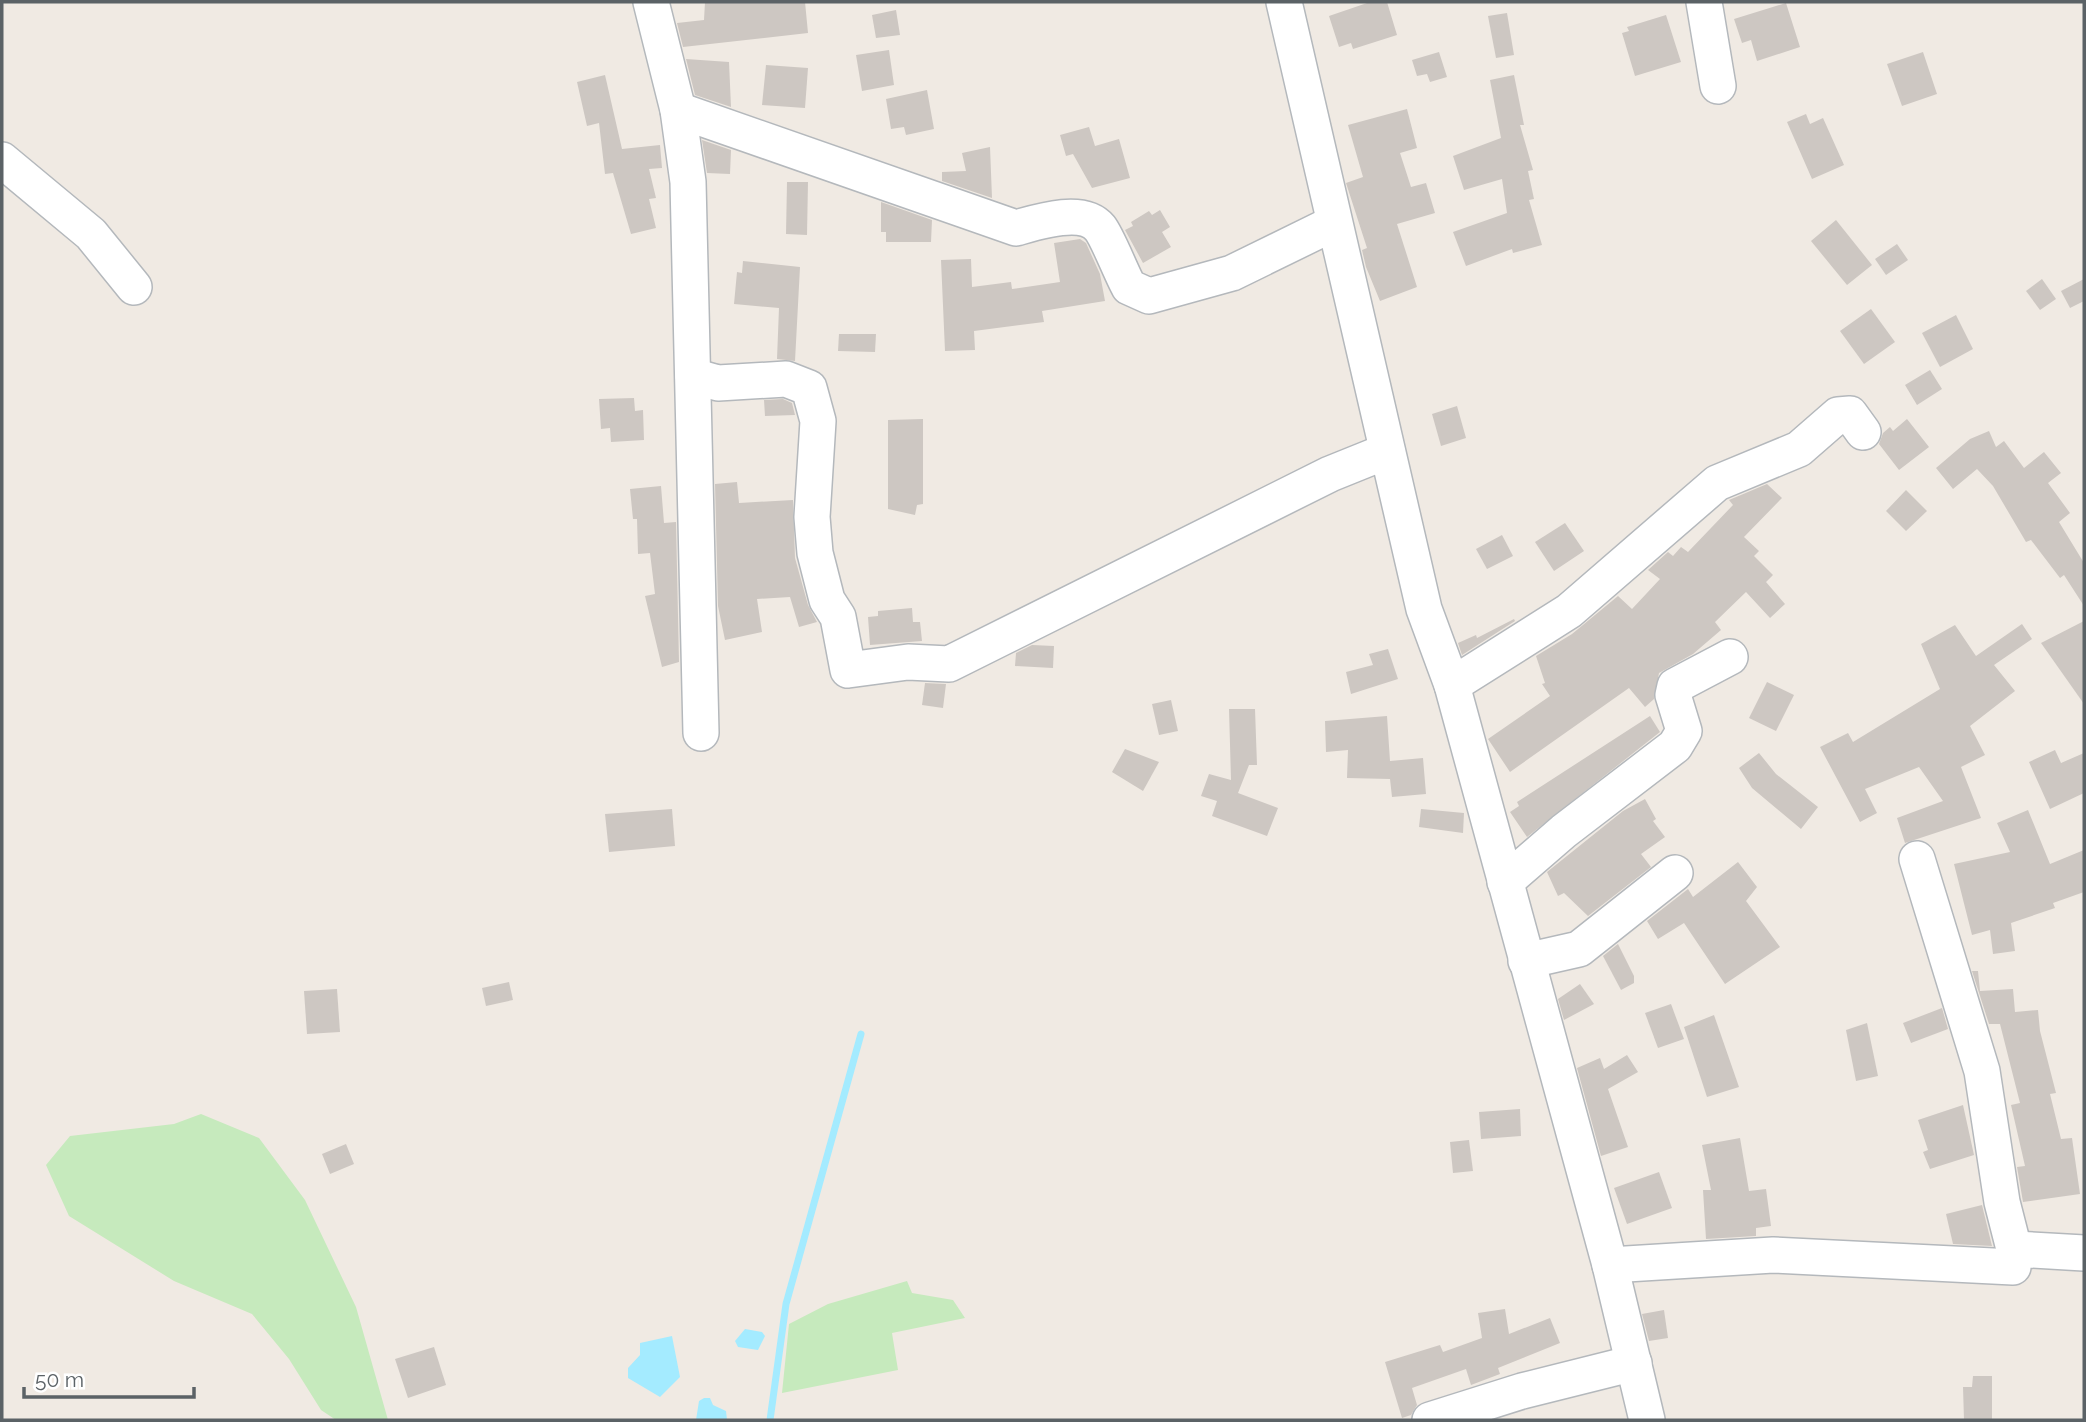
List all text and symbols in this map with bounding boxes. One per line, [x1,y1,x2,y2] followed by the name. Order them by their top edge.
[24,1356,194,1400] scale bar
[35,1367,84,1392] text: 50 m

